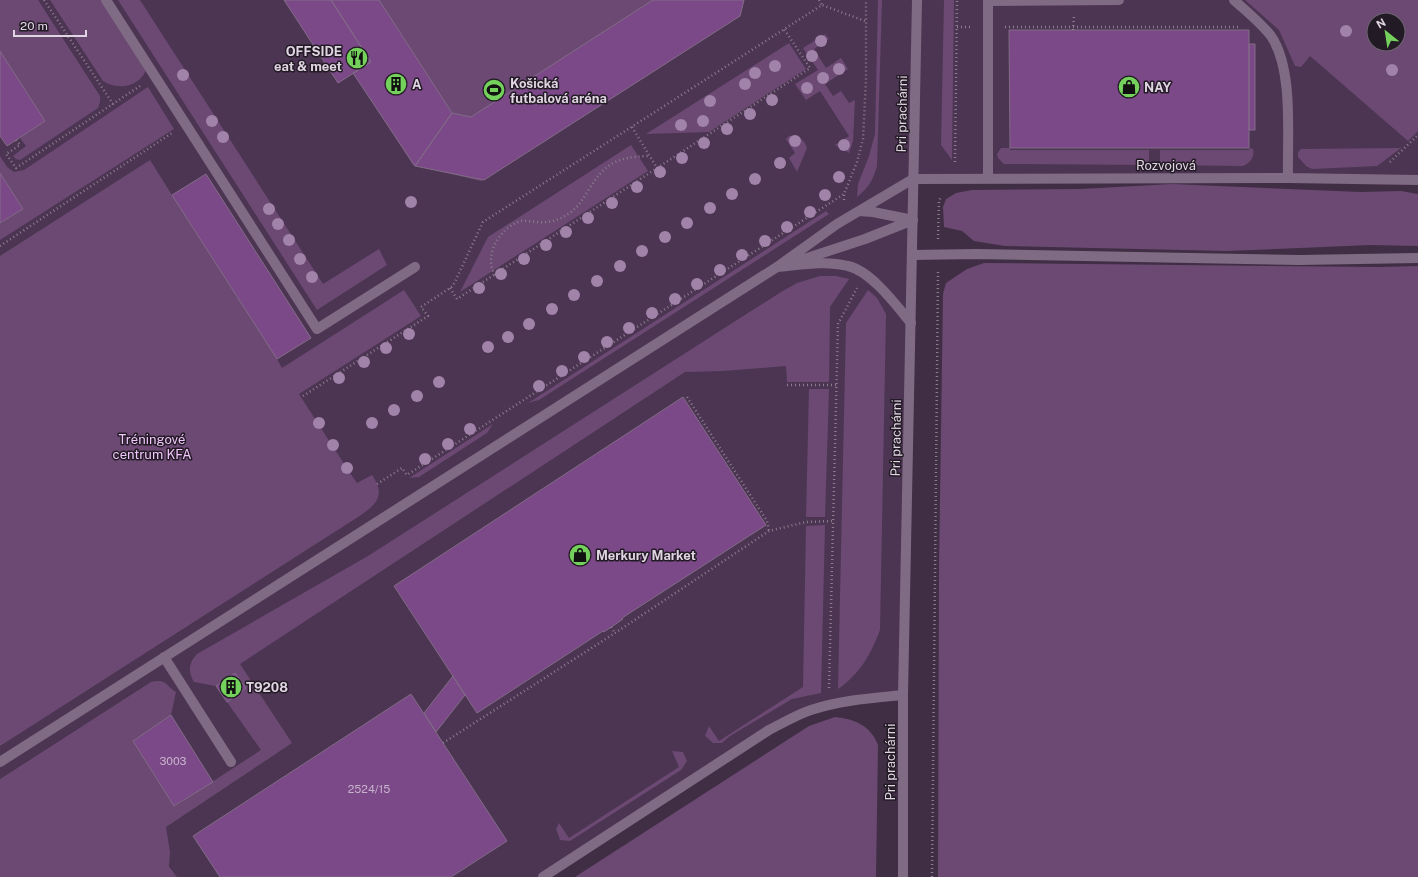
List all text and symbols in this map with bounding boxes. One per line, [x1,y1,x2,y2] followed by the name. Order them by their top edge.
[14,12,86,38] scale bar
[1366,12,1406,52] north arrow
[1374,16,1388,31] text: N
[20,19,48,33] text: 20 m
[274,44,342,74] place label: OFFSIDE eat & meet
[344,45,370,71] restaurant icon: OFFSIDE eat & meet
[383,71,409,97] building icon: A
[1116,74,1142,100] shop icon: NAY
[894,75,910,153] street label: Pri prachárni
[510,76,607,106] place label: Košická futbalová aréna
[412,77,422,92] place label: A
[481,77,507,103] sports icon: Košická futbalová aréna
[1144,80,1171,95] place label: NAY
[1136,158,1196,173] street label: Rozvojová
[888,399,904,477] street label: Pri prachárni
[113,432,191,462] park label: Tréningové centrum KFA
[567,542,593,568] shop icon: Merkury Market
[596,548,696,563] place label: Merkury Market
[218,674,244,700] building icon: T9208
[246,680,288,695] place label: T9208
[883,724,898,800] street label: Pri prachárni
[159,755,187,767] house number: 3003
[348,783,390,795] house number: 2524/15

